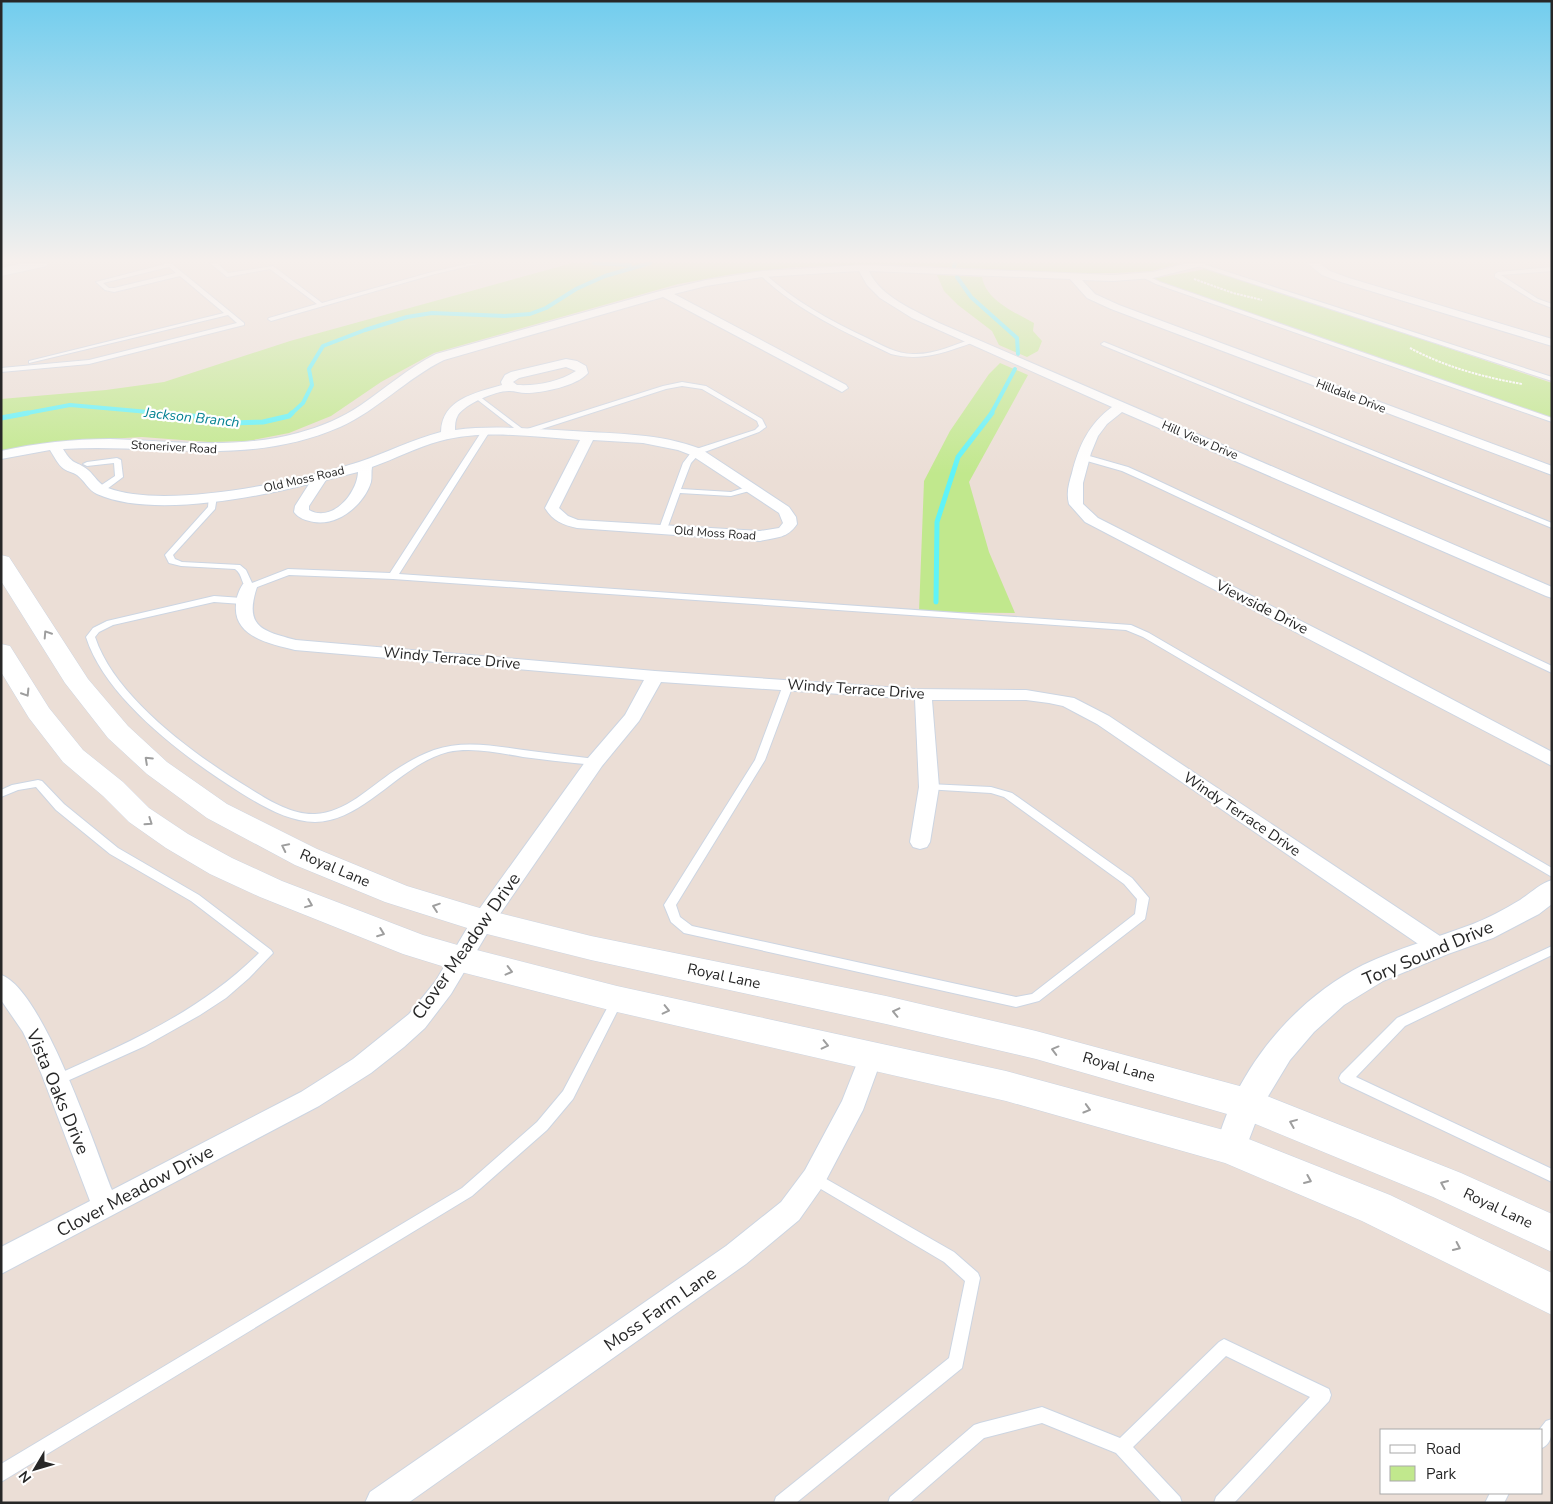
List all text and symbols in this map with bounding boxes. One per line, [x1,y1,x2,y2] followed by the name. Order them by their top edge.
[1314,375,1388,417] street label: Hilldale Drive
[142,403,241,432] water label: Jackson Branch
[1160,417,1240,463] street label: Hill View Drive
[131,437,217,457] street label: Stoneriver Road
[262,462,346,496] street label: Old Moss Road
[673,522,757,544] street label: Old Moss Road
[1212,575,1312,639] street label: Viewside Drive
[44,631,53,640] one-way arrow
[383,642,521,674] street label: Windy Terrace Drive
[787,674,925,704] street label: Windy Terrace Drive
[19,687,29,696] one-way arrow
[145,757,154,766] one-way arrow
[1179,767,1305,861] street label: Windy Terrace Drive
[143,816,153,825] one-way arrow
[281,843,290,853] one-way arrow
[297,844,373,892] street label: Royal Lane
[406,868,526,1024] street label: Clover Meadow Drive
[304,898,313,909] one-way arrow
[432,903,441,913] one-way arrow
[1359,915,1497,991] street label: Tory Sound Drive
[377,927,385,937] one-way arrow
[685,958,763,994] street label: Royal Lane
[504,965,513,976] one-way arrow
[662,1004,671,1015] one-way arrow
[892,1007,901,1018] one-way arrow
[20,1025,95,1158] street label: Vista Oaks Drive
[821,1039,830,1050] one-way arrow
[1051,1045,1059,1055] one-way arrow
[1080,1047,1158,1087] street label: Royal Lane
[1083,1103,1091,1114] one-way arrow
[1289,1119,1298,1129] one-way arrow
[52,1139,218,1243] street label: Clover Meadow Drive
[1303,1173,1312,1184] one-way arrow
[1440,1180,1449,1190] one-way arrow
[1460,1183,1536,1233] street label: Royal Lane
[1451,1240,1460,1250] one-way arrow
[599,1261,721,1357] street label: Moss Farm Lane
[1380,1429,1543,1494] legend
[1426,1439,1461,1459] text: Road
[10,1444,60,1494] north arrow
[1426,1464,1456,1484] text: Park
[14,1467,36,1487] text: N

